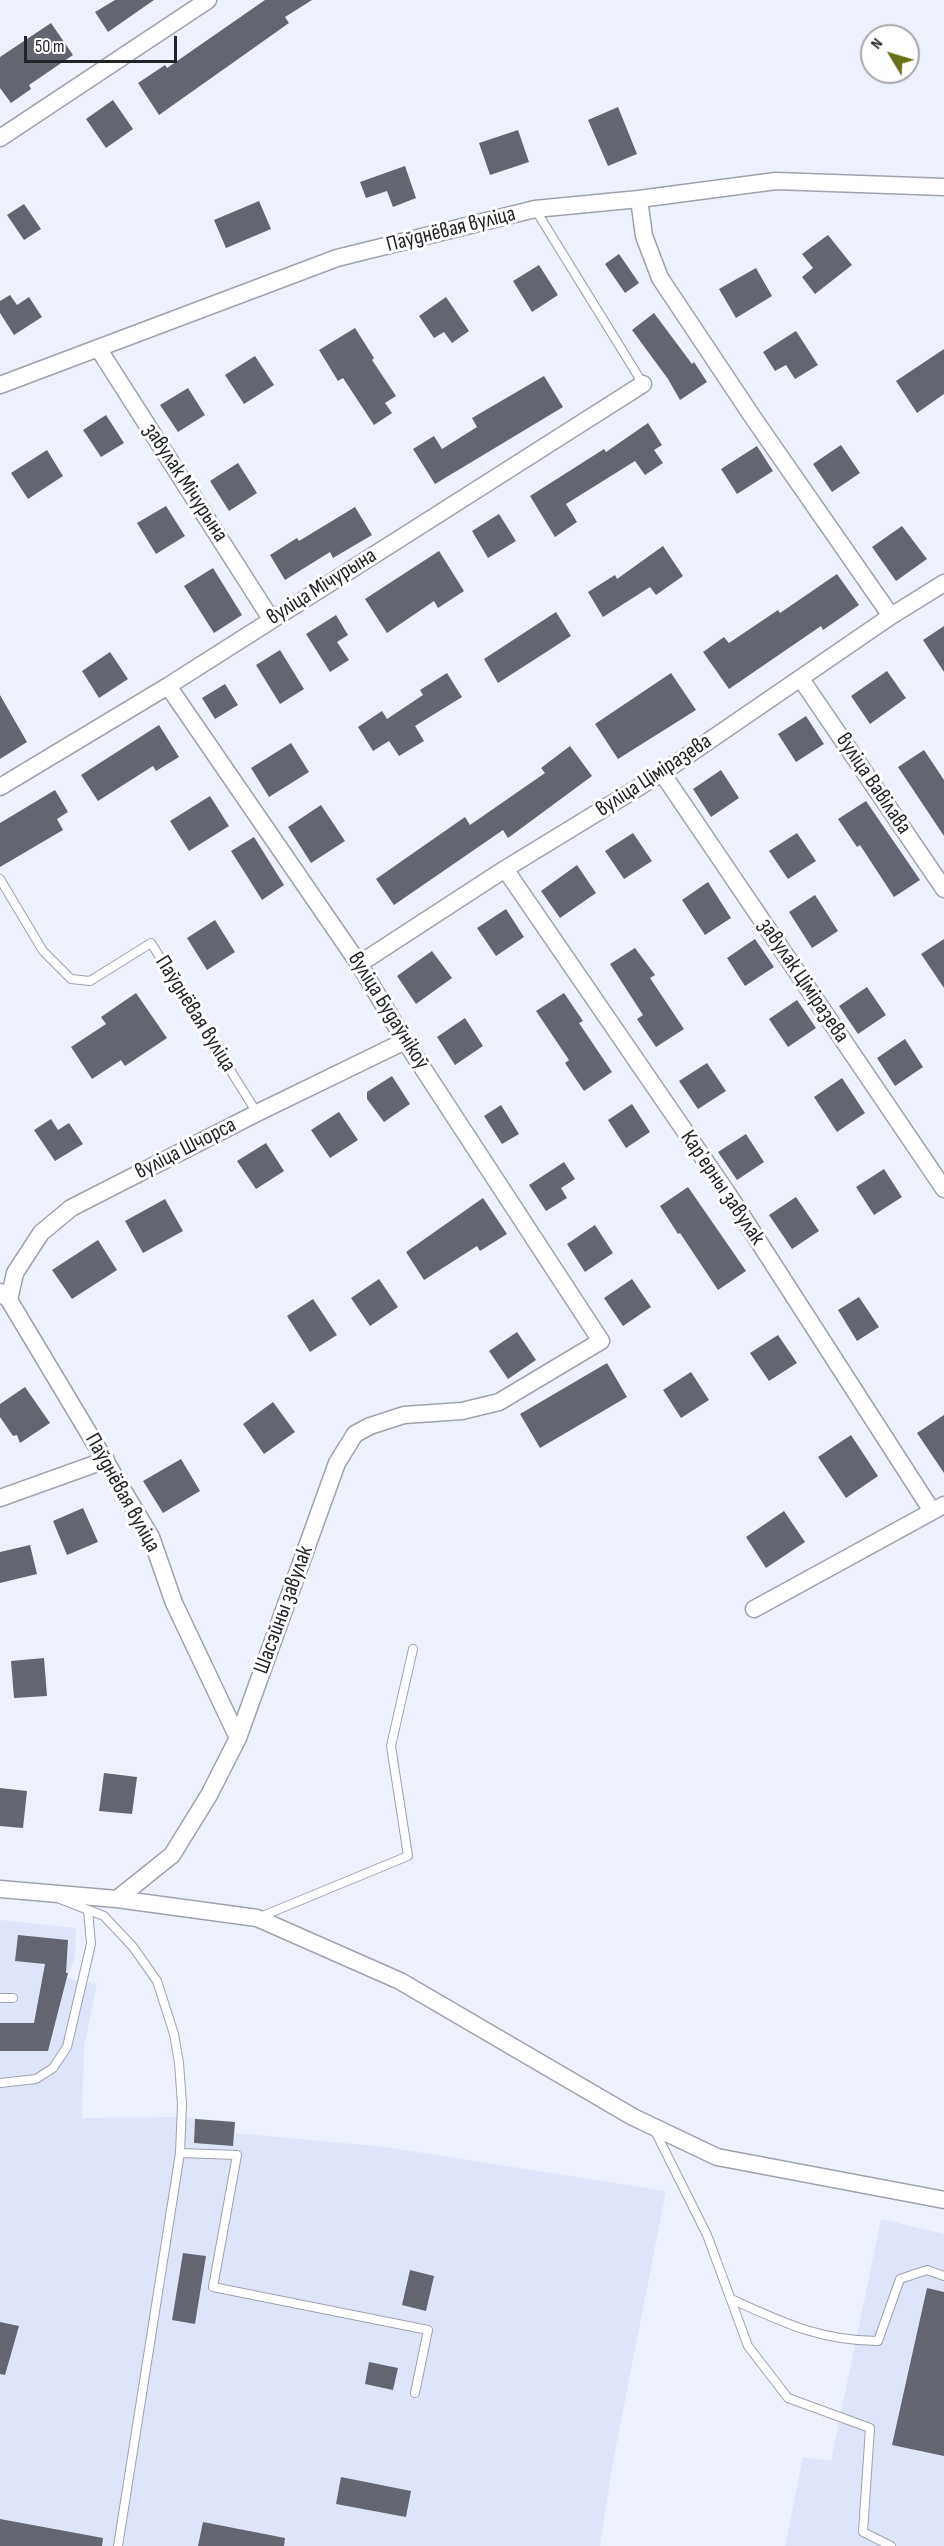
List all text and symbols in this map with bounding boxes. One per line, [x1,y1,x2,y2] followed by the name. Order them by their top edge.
[27,24,180,62] scale bar
[860,24,920,84] north arrow
[867,35,887,53] text: N
[35,36,65,57] text: 50 m
[384,201,518,259] street label: Паўднёвая вуліца
[137,419,233,547] street label: завулак Мічурына
[262,543,382,631] street label: вуліца Мічурына
[830,728,916,840] street label: вуліца Вавілава
[591,729,717,823] street label: вуліца Ціміразева
[752,914,854,1048] street label: завулак Ціміразева
[342,948,434,1074] street label: вуліца Будаўнікоў
[149,951,241,1077] street label: Паўднёвая вуліца
[131,1112,241,1186] street label: вуліца Шчорса
[674,1126,770,1250] street label: Карʼерны завулак
[78,1429,166,1557] street label: Паўднёвая вуліца
[249,1542,319,1678] street label: Шасэйны завулак

